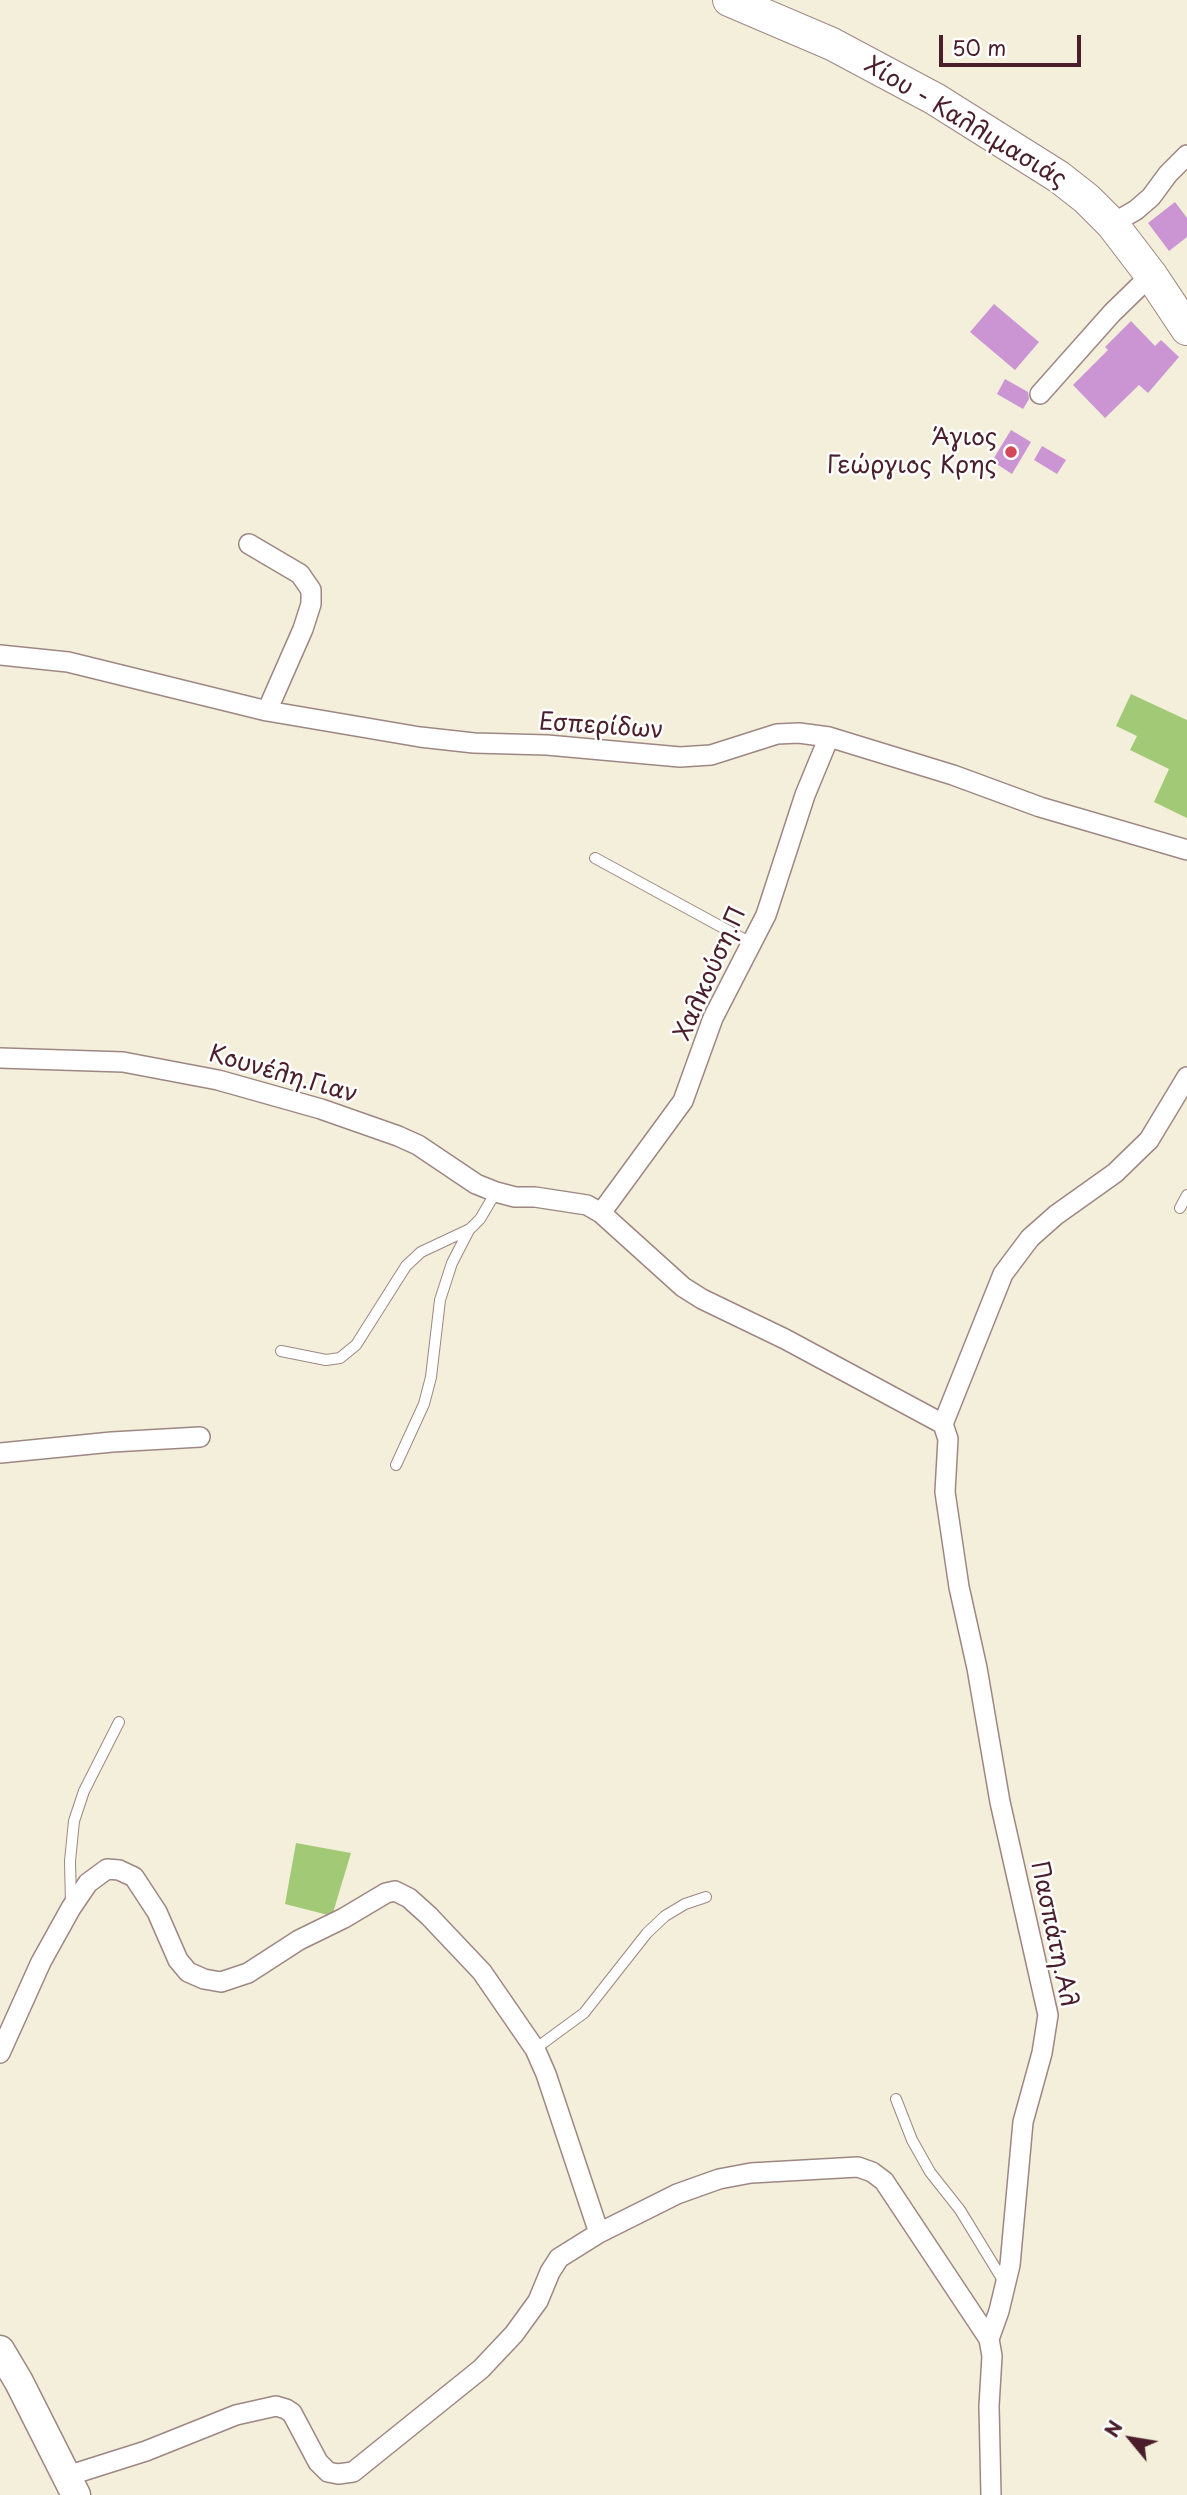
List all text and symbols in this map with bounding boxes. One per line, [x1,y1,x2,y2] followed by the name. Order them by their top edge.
[942,21,1084,65] scale bar
[952,31,1006,63] text: 50 m
[859,51,1071,195] street label: Χίου - Καλλιμασιάς
[827,424,997,480] place label: Άγιος Γεώργιος Κρης
[1003,444,1019,460] marker: Άγιος Γεώργιος Κρης
[538,708,664,746] street label: Εσπερίδων
[669,903,753,1045] street label: Χαλκούση.Π
[205,1040,361,1110] street label: Κουνέλη.Γιαν
[1024,1859,1082,2009] street label: Πασπάτη.Αλ
[1096,2404,1166,2474] north arrow
[1097,2415,1129,2442] text: N

